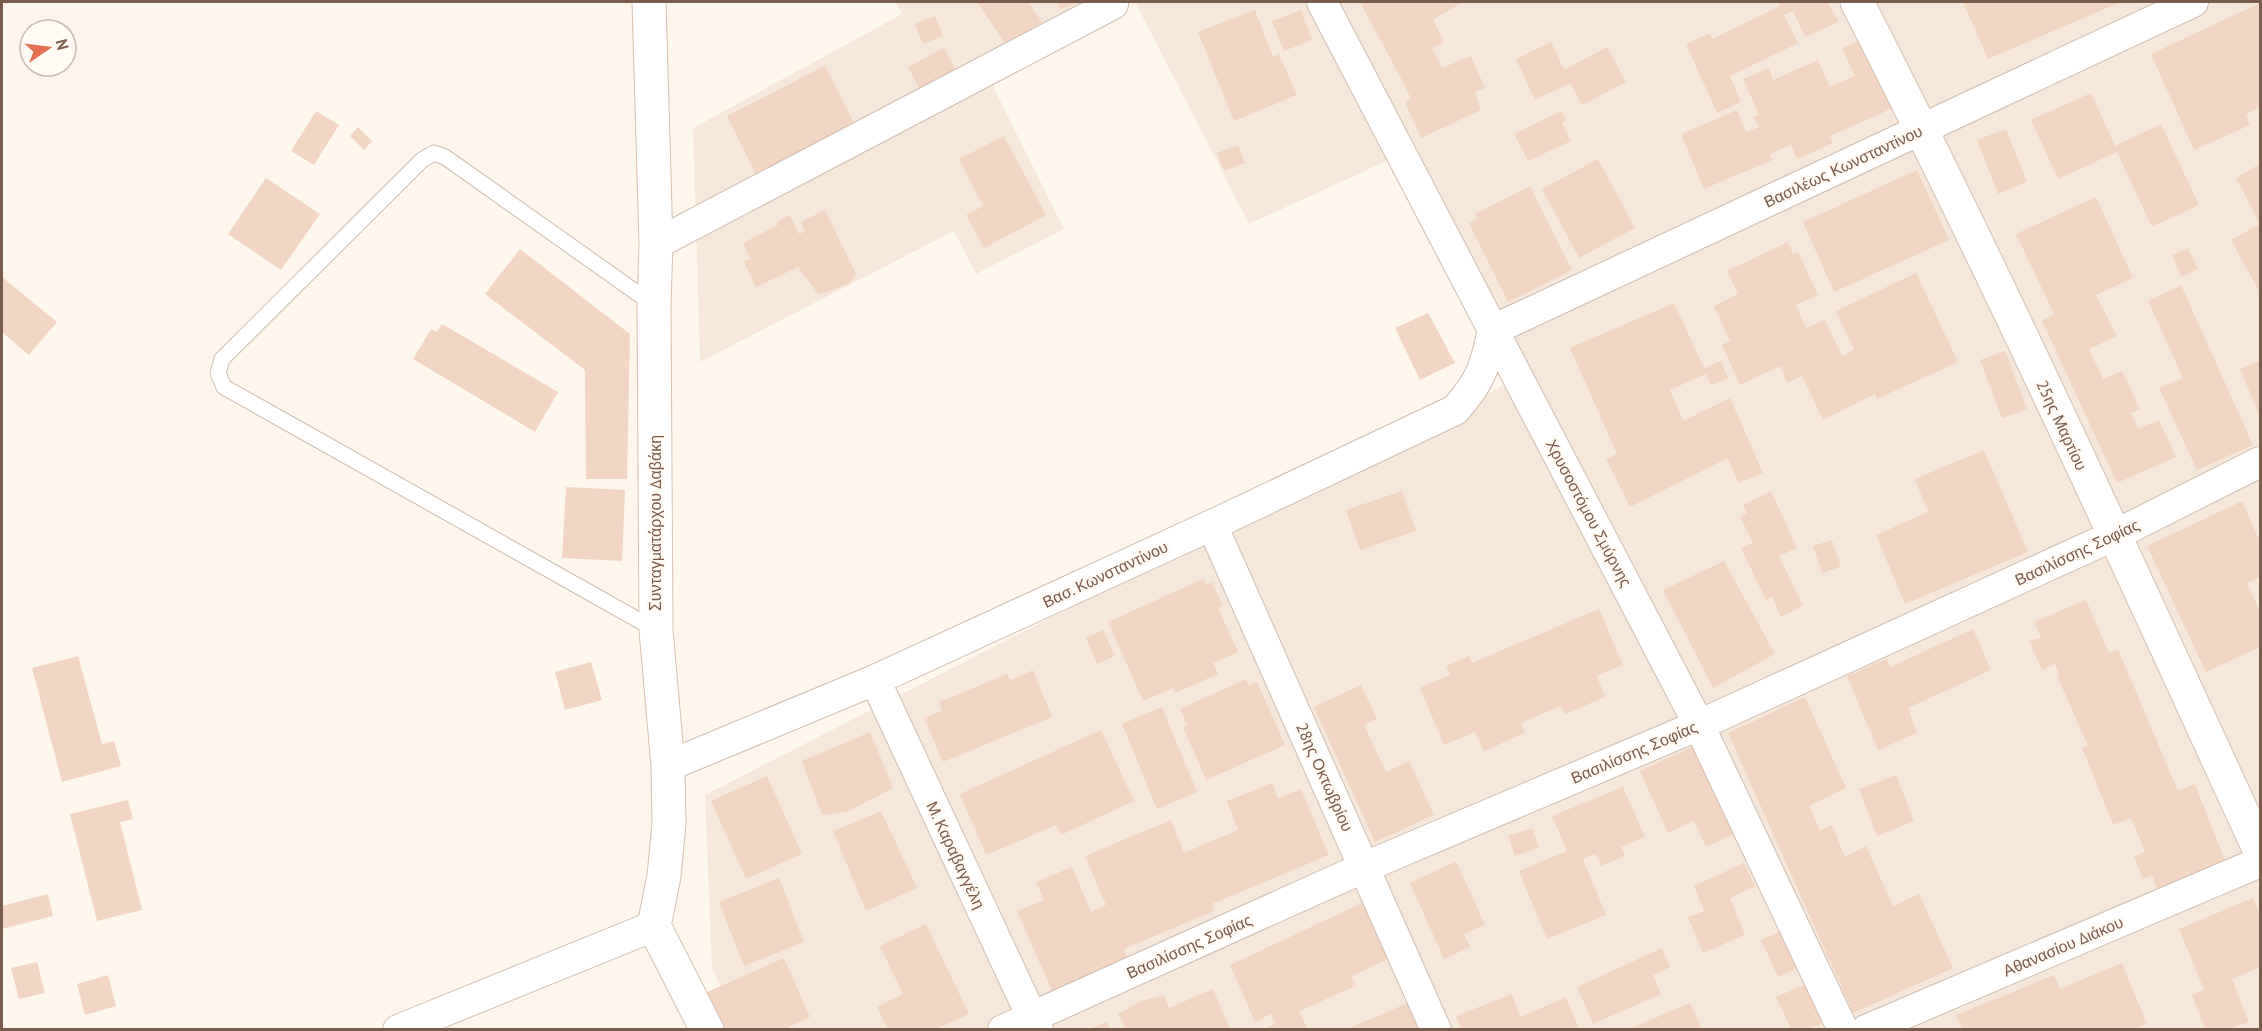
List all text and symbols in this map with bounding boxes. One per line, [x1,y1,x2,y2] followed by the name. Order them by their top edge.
[18,18,78,78] north arrow
[52,37,74,52] text: N
[1761,120,1925,212] street label: Βασιλέως Κωνσταντίνου
[2032,377,2092,473] street label: 25ης Μαρτίου
[645,435,665,611] street label: Συνταγματάρχου Δαβάκη
[1542,436,1637,590] street label: Χρυσοστόμου Σμύρνης
[2011,514,2143,590] street label: Βασιλίσσης Σοφίας
[1039,536,1171,612] street label: Βασ. Κωνσταντίνου
[1568,716,1700,788] street label: Βασιλίσσης Σοφίας
[1292,720,1358,834] street label: 28ης Οκτωβρίου
[922,798,990,912] street label: Μ. Καραβαγγέλη
[1123,909,1255,983] street label: Βασιλίσσης Σοφίας
[2000,912,2126,980] street label: Αθανασίου Διάκου

